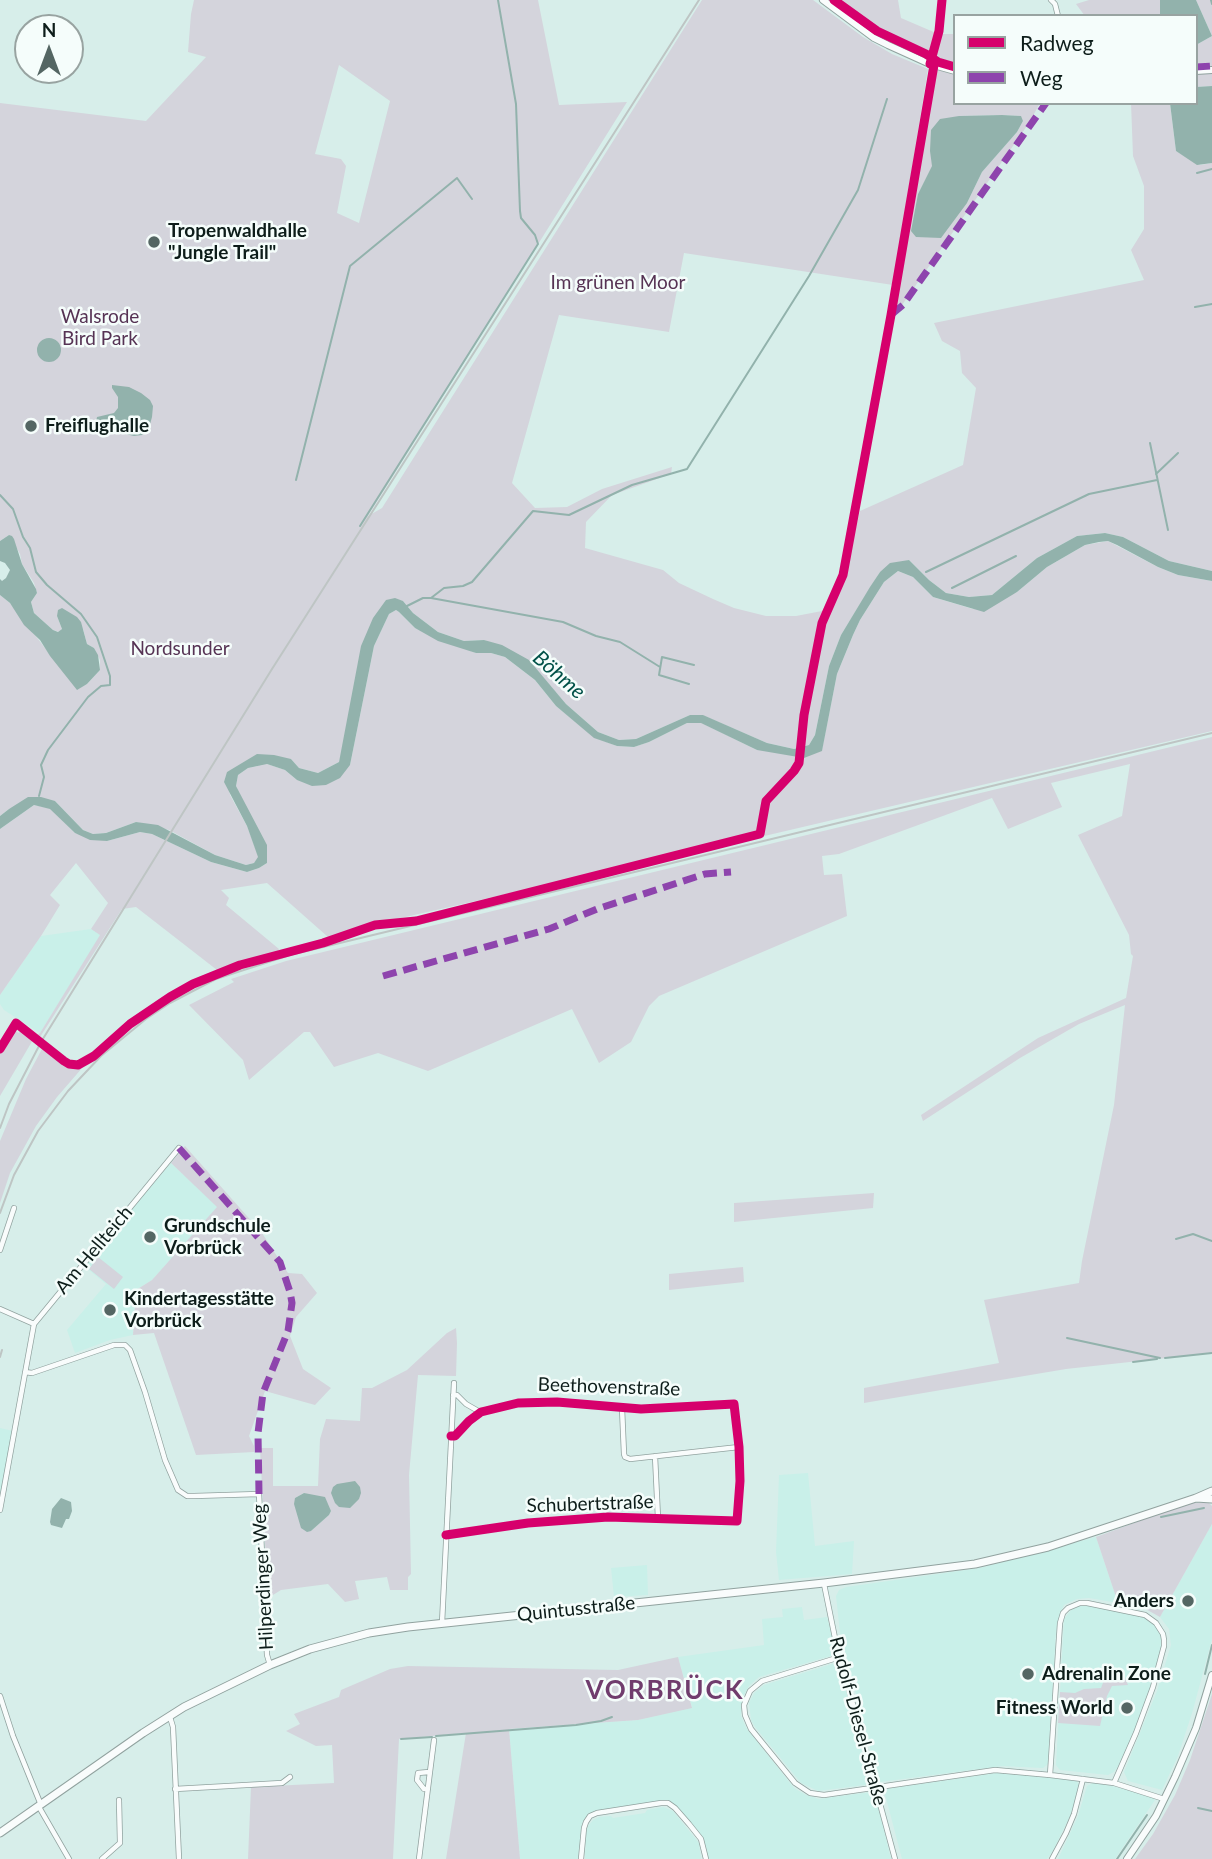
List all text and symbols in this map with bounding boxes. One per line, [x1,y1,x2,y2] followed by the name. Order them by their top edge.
[14,14,84,84] north arrow
[953,14,1198,105] legend
[42,18,56,41] text: N
[1020,30,1094,55] text: Radweg
[1020,65,1063,90] text: Weg
[168,220,307,264] place label: Tropenwaldhalle "Jungle Trail"
[146,234,162,250] marker: Tropenwaldhalle "Jungle Trail"
[551,272,685,294] park label: Im grünen Moor
[61,306,139,350] park label: Walsrode Bird Park
[45,415,149,437] place label: Freiflughalle
[23,418,39,434] marker: Freiflughalle
[130,638,230,660] park label: Nordsunder
[528,645,590,705] water label: Böhme
[51,1201,137,1299] street label: Am Hellteich
[164,1215,271,1259] place label: Grundschule Vorbrück
[142,1229,158,1245] marker: Grundschule Vorbrück
[124,1288,274,1332] place label: Kindertagesstätte Vorbrück
[102,1302,118,1318] marker: Kindertagesstätte Vorbrück
[537,1373,681,1401] street label: Beethovenstraße
[526,1490,654,1518] street label: Schubertstraße
[248,1503,278,1651] street label: Hilperdinger Weg
[1114,1590,1174,1612] place label: Anders
[516,1591,636,1627] street label: Quintusstraße
[1180,1593,1196,1609] marker: Anders
[824,1634,892,1808] street label: Rudolf-Diesel-Straße
[1042,1663,1171,1685] place label: Adrenalin Zone
[1020,1666,1036,1682] marker: Adrenalin Zone
[586,1675,744,1707] district label: VORBRÜCK
[996,1697,1113,1719] place label: Fitness World
[1119,1700,1135,1716] marker: Fitness World

